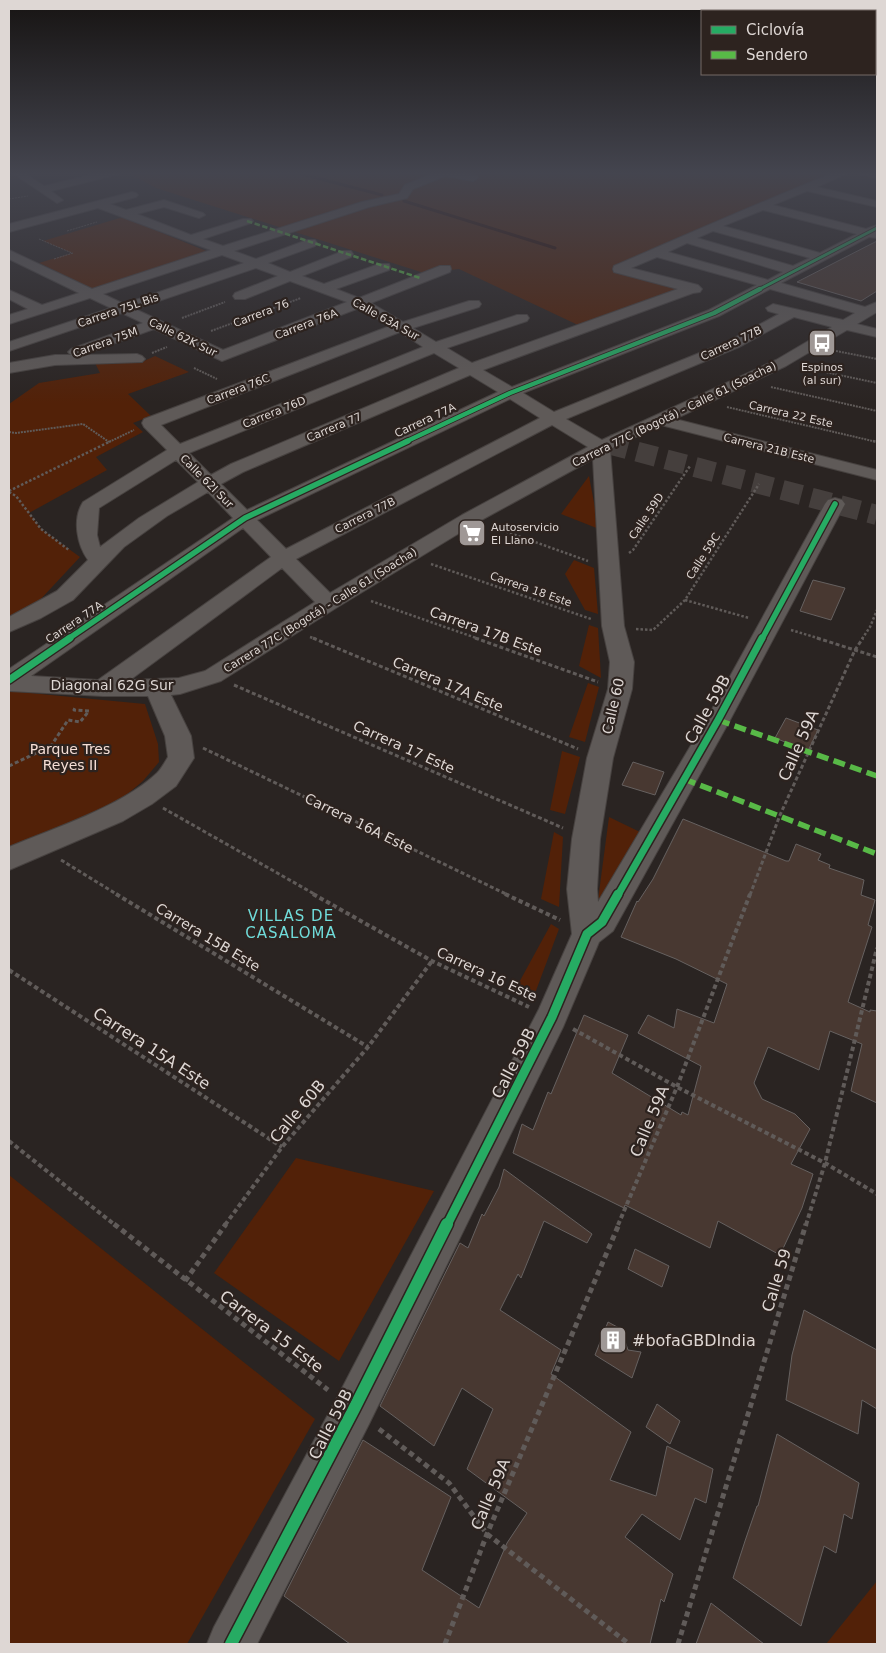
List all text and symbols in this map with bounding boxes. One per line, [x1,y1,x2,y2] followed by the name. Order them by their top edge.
[701,10,876,75] legend
[746,21,804,39] text: Ciclovía
[746,46,808,64] text: Sendero
[76,290,160,330] street label: Carrera 75L Bis
[350,296,422,343] street label: Calle 63A Sur
[232,297,291,330] street label: Carrera 76
[273,306,340,342] street label: Carrera 76A
[147,315,219,360] street label: Calle 62K Sur
[699,324,764,363] street label: Carrera 77B
[71,325,139,360] street label: Carrera 75M
[807,328,837,358] bus stop icon: Espinos (al sur)
[570,359,778,470] street label: Carrera 77C (Bogotá) - Calle 61 (Soacha)
[801,361,843,387] place label: Espinos (al sur)
[205,371,272,407] street label: Carrera 76C
[241,394,308,431] street label: Carrera 76D
[748,399,834,431] street label: Carrera 22 Este
[393,400,458,440] street label: Carrera 77A
[305,410,364,445] street label: Carrera 77
[722,431,816,466] street label: Carrera 21B Este
[177,452,236,511] street label: Calle 62I Sur
[626,491,667,542] street label: Calle 59D
[333,495,398,536] street label: Carrera 77B
[457,518,487,548] supermarket icon: Autoservicio El Llano
[491,521,559,547] place label: Autoservicio El Llano
[684,530,723,582] street label: Calle 59C
[221,545,419,676] street label: Carrera 77C (Bogotá) - Calle 61 (Soacha)
[488,569,574,610] street label: Carrera 18 Este
[43,598,106,646] street label: Carrera 77A
[427,603,545,659] street label: Carrera 17B Este
[390,653,506,715] street label: Carrera 17A Este
[681,671,734,747] street label: Calle 59B
[599,676,627,736] street label: Calle 60
[50,677,174,693] street label: Diagonal 62G Sur
[774,707,823,784] street label: Calle 59A
[351,717,457,777] street label: Carrera 17 Este
[30,741,110,773] park label: Parque Tres Reyes II
[302,790,416,856] street label: Carrera 16A Este
[153,900,263,974] street label: Carrera 15B Este
[245,907,337,942] district label: VILLAS DE CASALOMA
[434,944,540,1004] street label: Carrera 16 Este
[90,1003,214,1093] street label: Carrera 15A Este
[488,1025,539,1101] street label: Calle 59B
[266,1076,329,1147] street label: Calle 60B
[626,1082,673,1160] street label: Calle 59A
[758,1246,795,1314] street label: Calle 59
[216,1286,327,1377] street label: Carrera 15 Este
[598,1325,628,1355] building icon: #bofaGBDIndia
[632,1331,756,1350] place label: #bofaGBDIndia
[305,1386,356,1462] street label: Calle 59B
[467,1455,514,1533] street label: Calle 59A

